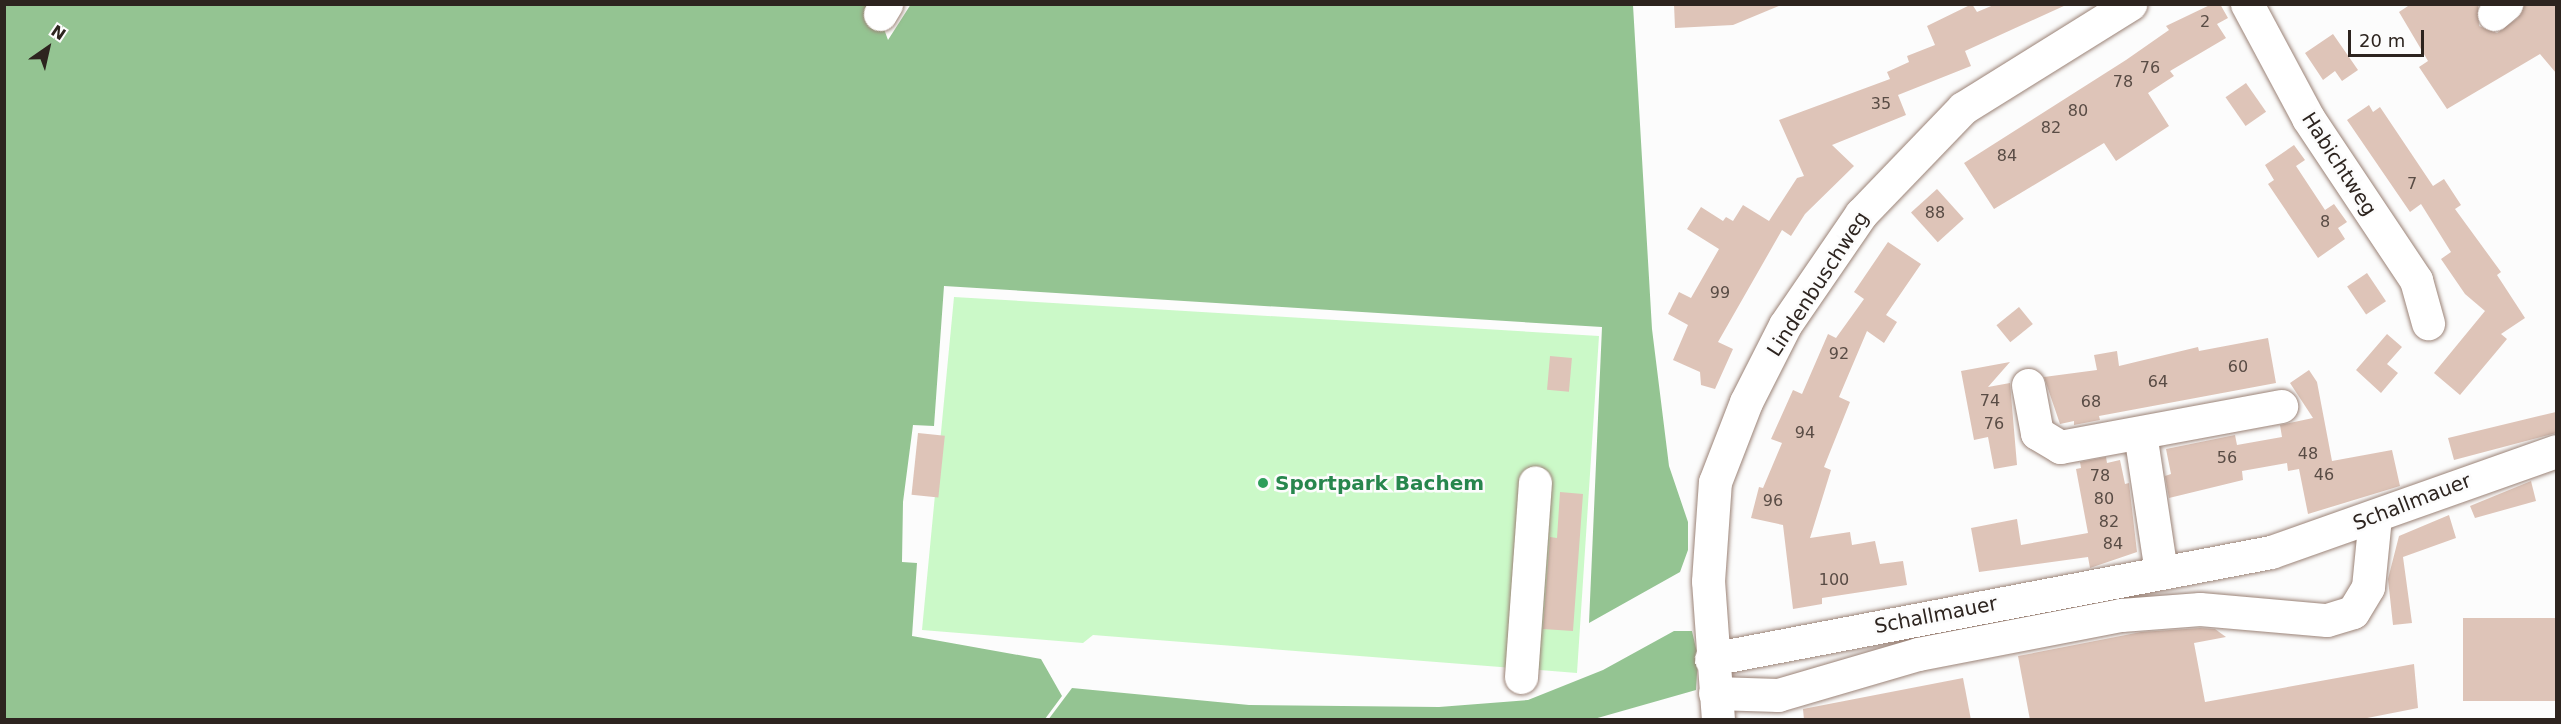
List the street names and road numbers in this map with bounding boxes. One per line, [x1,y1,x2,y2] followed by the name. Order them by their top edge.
[2297,108,2381,220] street label: Habichtweg
[1762,207,1874,361] street label: Lindenbuschweg
[2350,468,2474,536] street label: Schallmauer
[1873,591,1999,639] street label: Schallmauer

